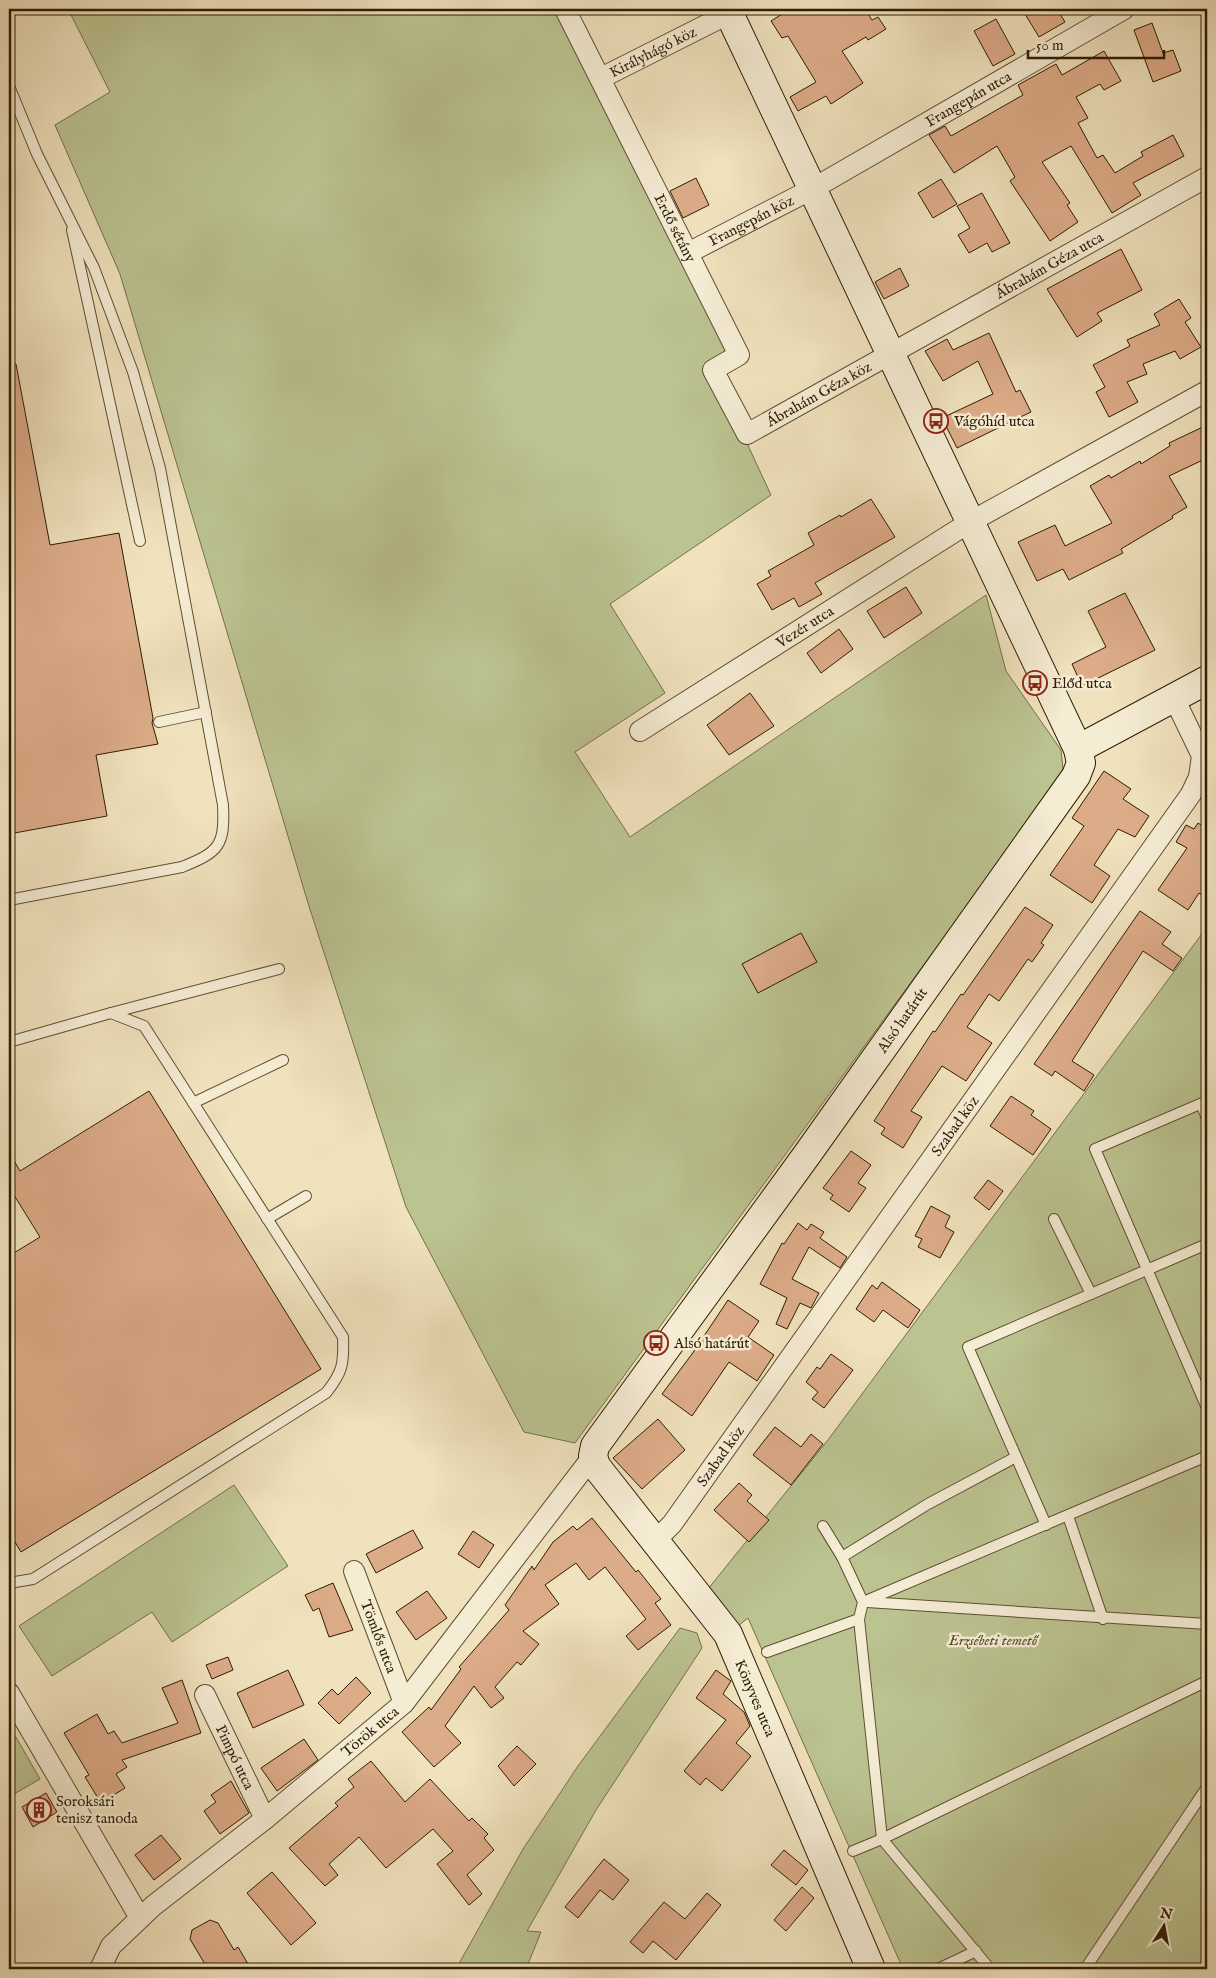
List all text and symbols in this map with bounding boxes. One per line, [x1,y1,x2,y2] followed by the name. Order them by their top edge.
[606,22,700,82] street label: Királyhágó köz
[1028,28,1165,60] scale bar
[1036,36,1064,55] text: 50 m
[922,67,1015,132] street label: Frangepán utca
[649,191,700,266] street label: Erdő sétány
[706,191,797,251] street label: Frangepán köz
[991,228,1107,304] street label: Ábrahám Géza utca
[762,357,875,432] street label: Ábrahám Géza köz
[923,408,949,434] bus stop icon: Vágóhíd utca
[953,412,1035,431] place label: Vágóhíd utca
[772,602,838,653] street label: Vezér utca
[1022,670,1048,696] bus stop icon: Előd utca
[1052,674,1112,693] place label: Előd utca
[872,984,932,1057] street label: Alsó határút
[927,1092,983,1160] street label: Szabad köz
[643,1330,669,1356] bus stop icon: Alsó határút
[673,1334,749,1353] place label: Alsó határút
[693,1422,749,1490] street label: Szabad köz
[356,1597,401,1676] street label: Tömlős utca
[948,1631,1040,1650] park label: Erzsébeti temető
[730,1657,780,1740] street label: Könyves utca
[338,1702,403,1761] street label: Török utca
[211,1722,259,1793] street label: Pimpó utca
[56,1792,138,1828] place label: Soroksári tenisz tanoda
[26,1797,52,1823] building icon: Soroksári tenisz tanoda
[1138,1900,1188,1950] north arrow
[1158,1904,1174,1924] text: N

